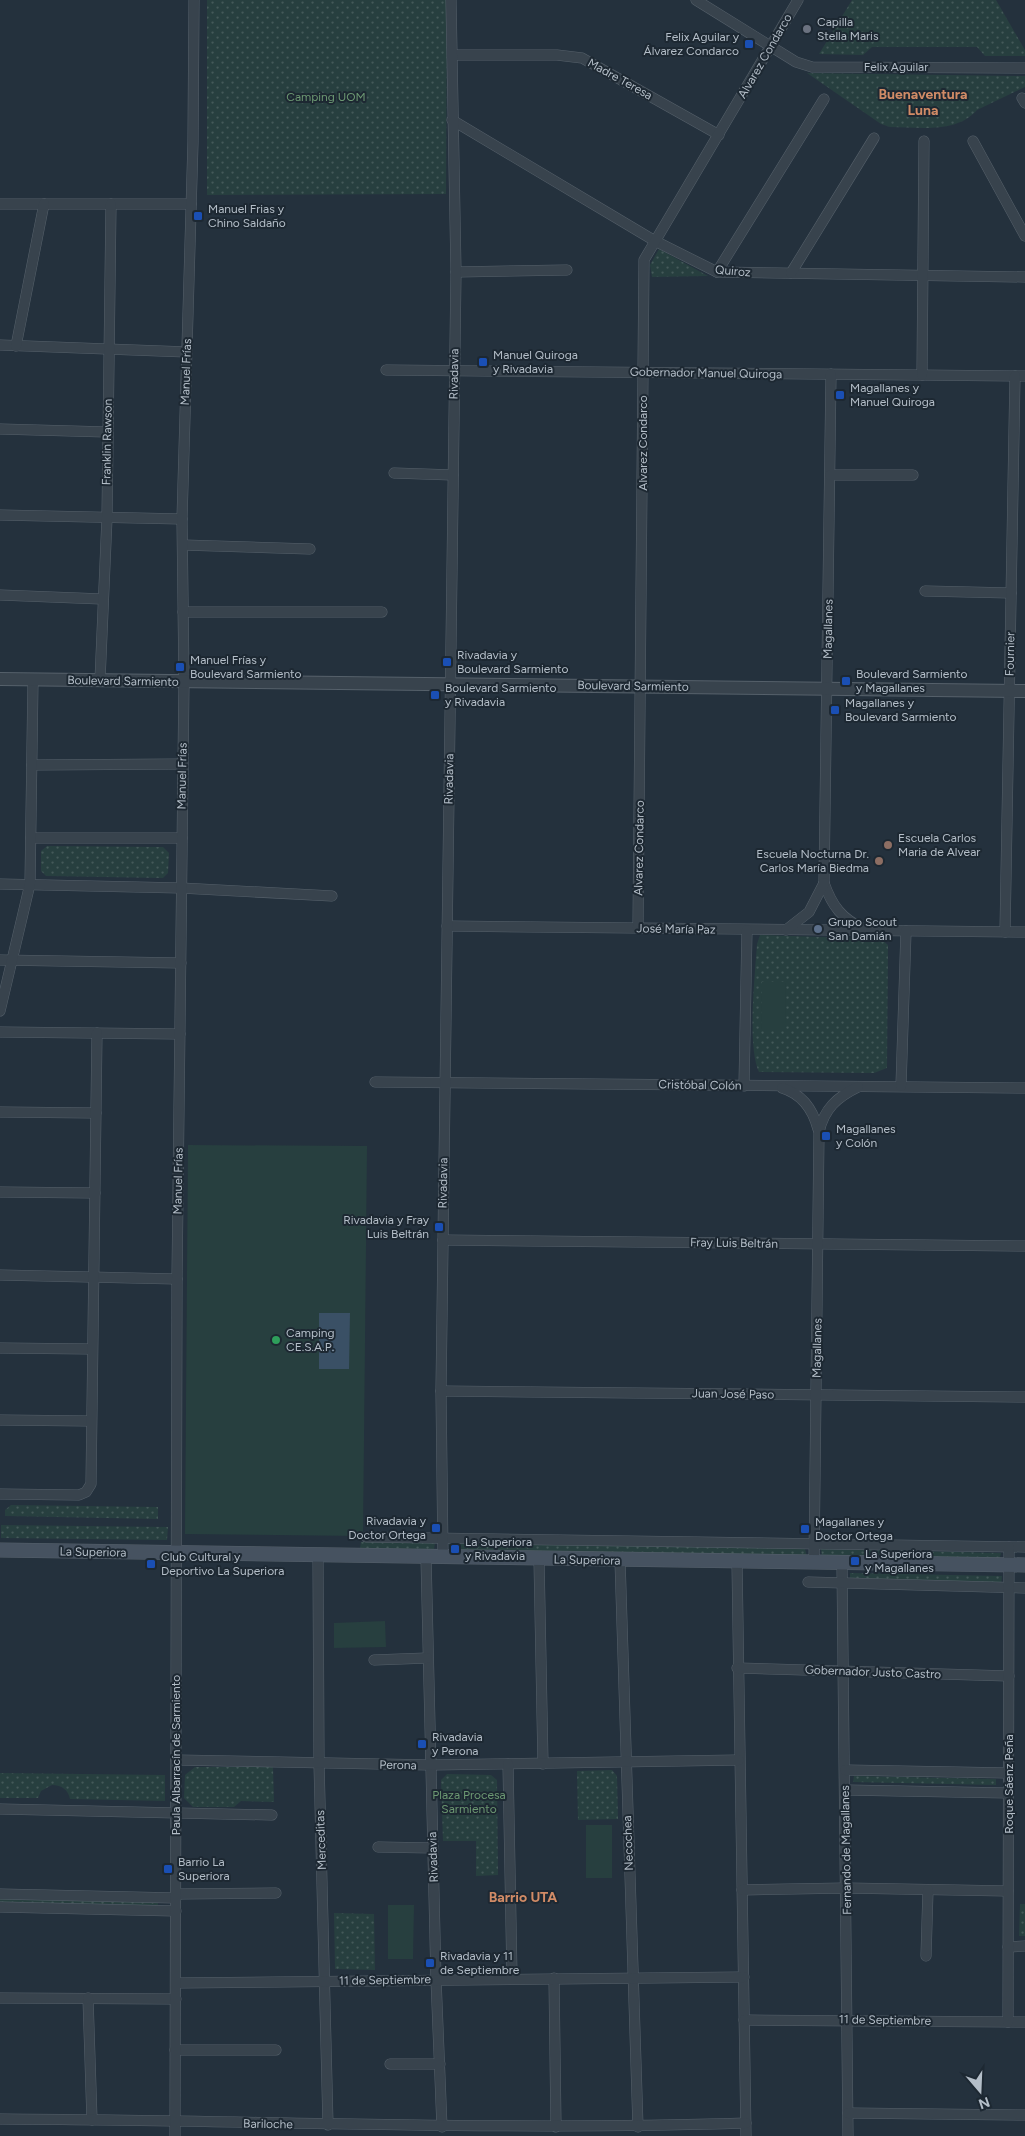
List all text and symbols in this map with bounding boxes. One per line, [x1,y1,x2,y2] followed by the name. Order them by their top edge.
[735,11,795,101] street label: Alvarez Condarco
[817,15,879,43] place label: Capilla Stella Maris
[801,23,813,35] marker: Capilla Stella Maris
[644,30,740,58] place label: Felix Aguilar y Álvarez Condarco
[743,38,755,50] marker: Felix Aguilar y Álvarez Condarco
[585,56,655,102] street label: Madre Teresa
[864,60,928,74] street label: Felix Aguilar
[878,86,968,119] district label: Buenaventura Luna
[286,90,366,104] park label: Camping UOM
[208,202,286,230] place label: Manuel Frias y Chino Saldaño
[192,210,204,222] marker: Manuel Frias y Chino Saldaño
[715,262,752,280] street label: Quiroz
[178,338,194,406] street label: Manuel Frías
[493,348,578,376] place label: Manuel Quiroga y Rivadavia
[447,349,461,399] street label: Rivadavia
[477,356,489,368] marker: Manuel Quiroga y Rivadavia
[630,365,782,381] street label: Gobernador Manuel Quiroga
[850,381,935,409] place label: Magallanes y Manuel Quiroga
[834,389,846,401] marker: Magallanes y Manuel Quiroga
[636,395,650,491] street label: Alvarez Condarco
[99,398,115,485] street label: Franklin Rawson
[820,599,836,659] street label: Magallanes
[1003,632,1017,676] street label: Fournier
[457,648,569,676] place label: Rivadavia y Boulevard Sarmiento
[190,653,302,681] place label: Manuel Frías y Boulevard Sarmiento
[441,656,453,668] marker: Rivadavia y Boulevard Sarmiento
[174,661,186,673] marker: Manuel Frías y Boulevard Sarmiento
[856,667,968,695] place label: Boulevard Sarmiento y Magallanes
[67,673,179,689] street label: Boulevard Sarmiento
[840,675,852,687] marker: Boulevard Sarmiento y Magallanes
[577,678,689,694] street label: Boulevard Sarmiento
[445,681,557,709] place label: Boulevard Sarmiento y Rivadavia
[429,689,441,701] marker: Boulevard Sarmiento y Rivadavia
[845,696,957,724] place label: Magallanes y Boulevard Sarmiento
[829,704,841,716] marker: Magallanes y Boulevard Sarmiento
[174,742,190,810] street label: Manuel Frías
[442,754,456,804] street label: Rivadavia
[631,800,647,896] street label: Alvarez Condarco
[898,831,980,859] place label: Escuela Carlos Maria de Alvear
[882,839,894,851] marker: Escuela Carlos Maria de Alvear
[756,847,869,875] place label: Escuela Nocturna Dr. Carlos María Biedma
[873,855,885,867] marker: Escuela Nocturna Dr. Carlos María Biedma
[828,915,897,943] place label: Grupo Scout San Damián
[636,921,716,937] street label: José María Paz
[812,923,824,935] marker: Grupo Scout San Damián
[658,1077,742,1093] street label: Cristóbal Colón
[836,1122,896,1150] place label: Magallanes y Colón
[820,1130,832,1142] marker: Magallanes y Colón
[170,1147,186,1215] street label: Manuel Frías
[436,1158,450,1208] street label: Rivadavia
[343,1213,430,1241] place label: Rivadavia y Fray Luis Beltrán
[433,1221,445,1233] marker: Rivadavia y Fray Luis Beltrán
[690,1235,778,1251] street label: Fray Luis Beltrán
[809,1318,825,1378] street label: Magallanes
[286,1326,335,1354] place label: Camping CE.S.A.P.
[270,1334,282,1346] marker: Camping CE.S.A.P.
[692,1386,774,1402] street label: Juan José Paso
[348,1514,427,1542] place label: Rivadavia y Doctor Ortega
[815,1515,893,1543] place label: Magallanes y Doctor Ortega
[430,1522,442,1534] marker: Rivadavia y Doctor Ortega
[799,1523,811,1535] marker: Magallanes y Doctor Ortega
[465,1535,532,1563] place label: La Superiora y Rivadavia
[449,1543,461,1555] marker: La Superiora y Rivadavia
[59,1544,127,1560] street label: La Superiora
[865,1547,934,1575] place label: La Superiora y Magallanes
[161,1550,284,1578] place label: Club Cultural y Deportivo La Superiora
[553,1552,621,1568] street label: La Superiora
[849,1555,861,1567] marker: La Superiora y Magallanes
[145,1558,157,1570] marker: Club Cultural y Deportivo La Superiora
[805,1663,941,1681] street label: Gobernador Justo Castro
[169,1675,183,1835] street label: Paula Albarracín de Sarmiento
[432,1730,483,1758] place label: Rivadavia y Perona
[1002,1734,1016,1834] street label: Roque Sáenz Peña
[416,1738,428,1750] marker: Rivadavia y Perona
[379,1758,417,1772] street label: Perona
[838,1785,854,1915] street label: Fernando de Magallanes
[432,1788,506,1816] park label: Plaza Procesa Sarmiento
[313,1809,329,1870] street label: Merceditas
[620,1815,636,1871] street label: Necochea
[425,1831,441,1883] street label: Rivadavia
[178,1855,230,1883] place label: Barrio La Superiora
[162,1863,174,1875] marker: Barrio La Superiora
[489,1889,557,1906] district label: Barrio UTA
[440,1949,520,1977] place label: Rivadavia y 11 de Septiembre
[424,1957,436,1969] marker: Rivadavia y 11 de Septiembre
[339,1972,432,1988] street label: 11 de Septiembre
[839,2012,932,2028] street label: 11 de Septiembre
[955,2066,1005,2116] north arrow
[976,2093,992,2113] text: N
[243,2117,293,2131] street label: Bariloche

